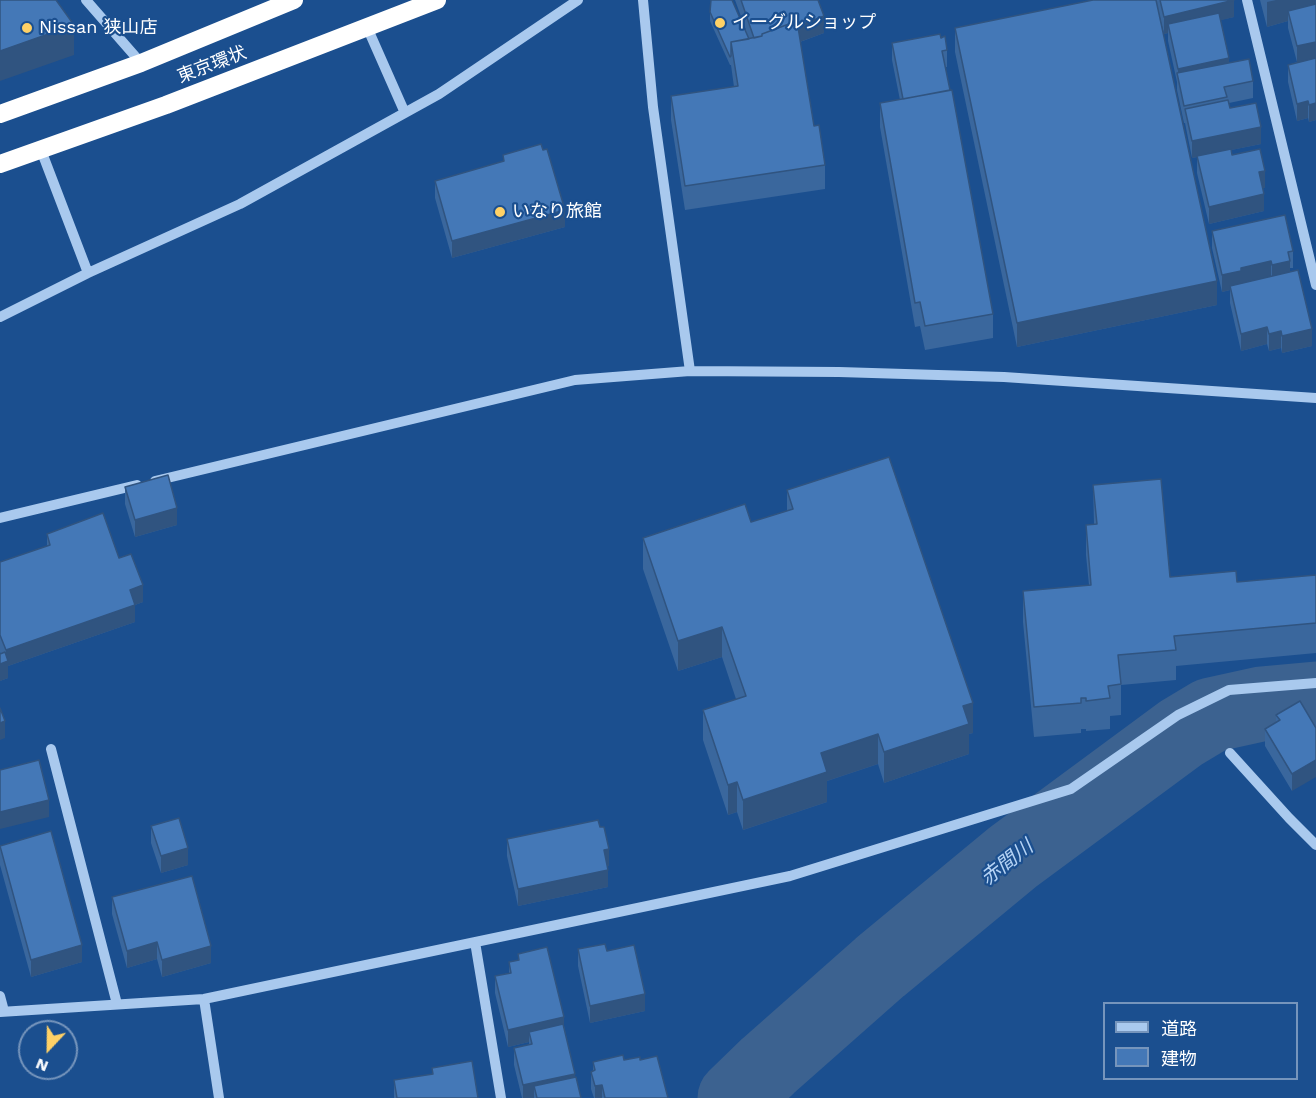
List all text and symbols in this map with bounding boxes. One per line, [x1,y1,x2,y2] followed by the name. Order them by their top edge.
[732,12,876,34] place label: イーグルショップ
[713,16,727,30] marker: イーグルショップ
[39,17,157,39] place label: Nissan 狭山店
[20,21,34,35] marker: Nissan 狭山店
[175,42,249,88] street label: 東京環状
[512,201,602,223] place label: いなり旅館
[493,205,507,219] marker: いなり旅館
[976,835,1038,891] water label: 赤間川
[1103,1002,1298,1080] legend
[1161,1018,1197,1039] text: 道路
[18,1020,78,1080] north arrow
[1161,1048,1197,1069] text: 建物
[33,1054,51,1076] text: N

